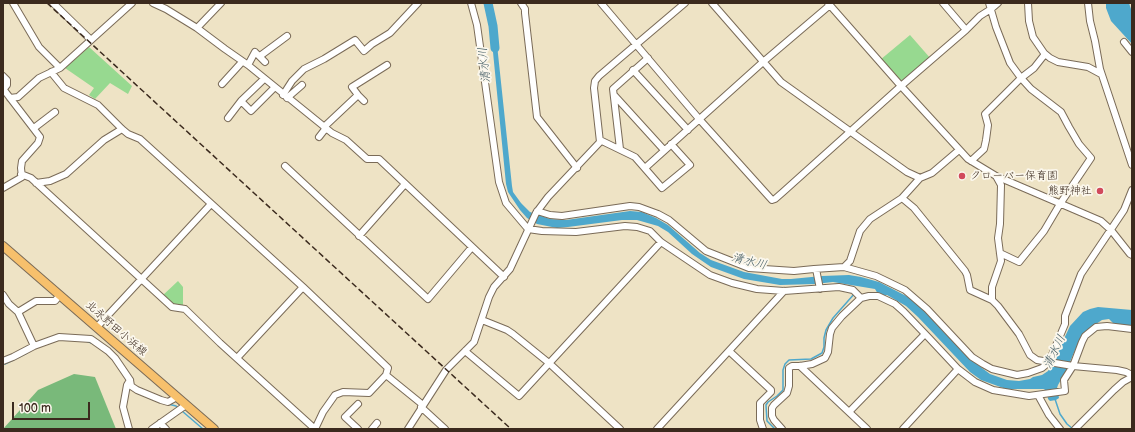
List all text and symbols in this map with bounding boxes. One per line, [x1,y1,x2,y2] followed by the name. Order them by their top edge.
[476,46,494,84] water label: 清水川
[970,169,1058,183] place label: クローバー保育園
[957,171,967,181] marker: クローバー保育園
[1048,184,1092,198] place label: 熊野神社
[1095,186,1105,196] marker: 熊野神社
[730,251,768,273] water label: 清水川
[83,299,149,359] street label: 北永野田小浜線
[1041,333,1069,371] water label: 清水川
[14,394,92,420] scale bar
[19,401,51,416] text: 100 m

